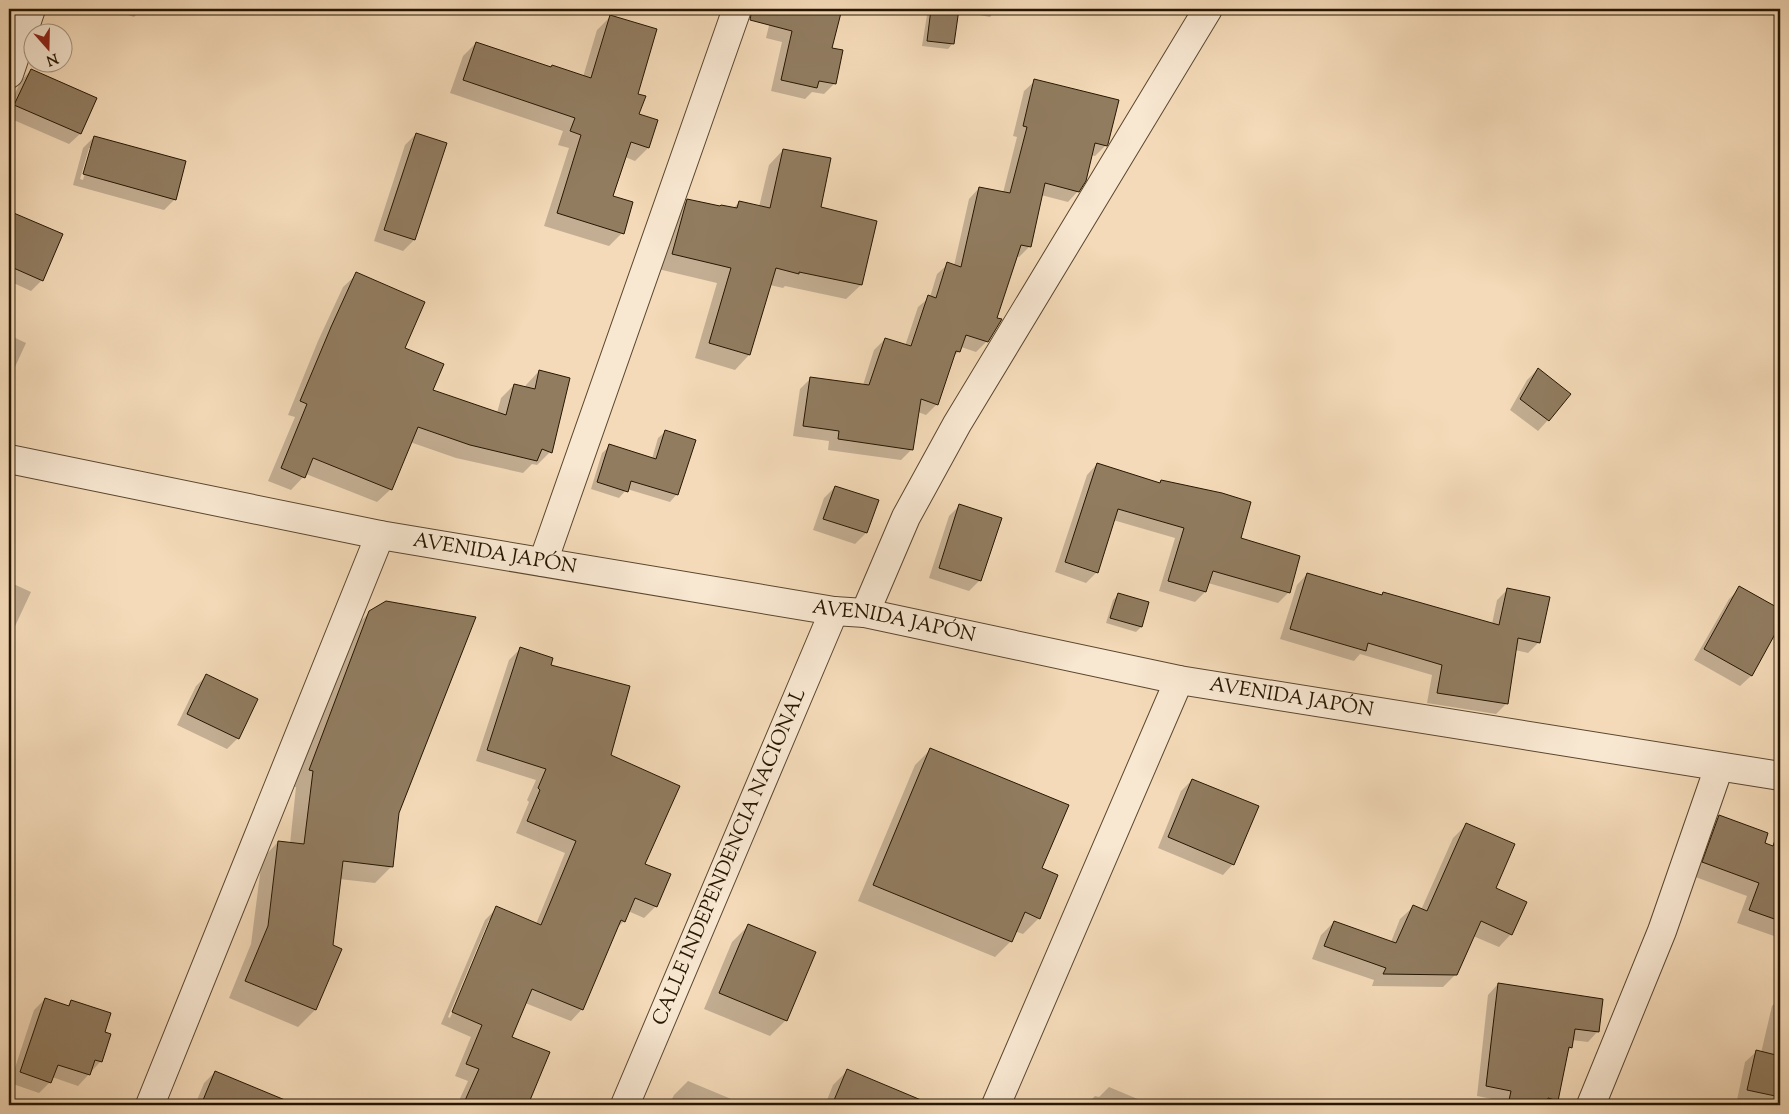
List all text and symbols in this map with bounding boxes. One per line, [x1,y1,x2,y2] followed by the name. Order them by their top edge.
[22,22,72,72] north arrow
[43,47,60,70] text: N
[411,526,579,582] street label: AVENIDA JAPÓN
[810,593,978,651] street label: AVENIDA JAPÓN
[1207,671,1376,725] street label: AVENIDA JAPÓN
[646,684,814,1030] street label: CALLE INDEPENDENCIA NACIONAL

